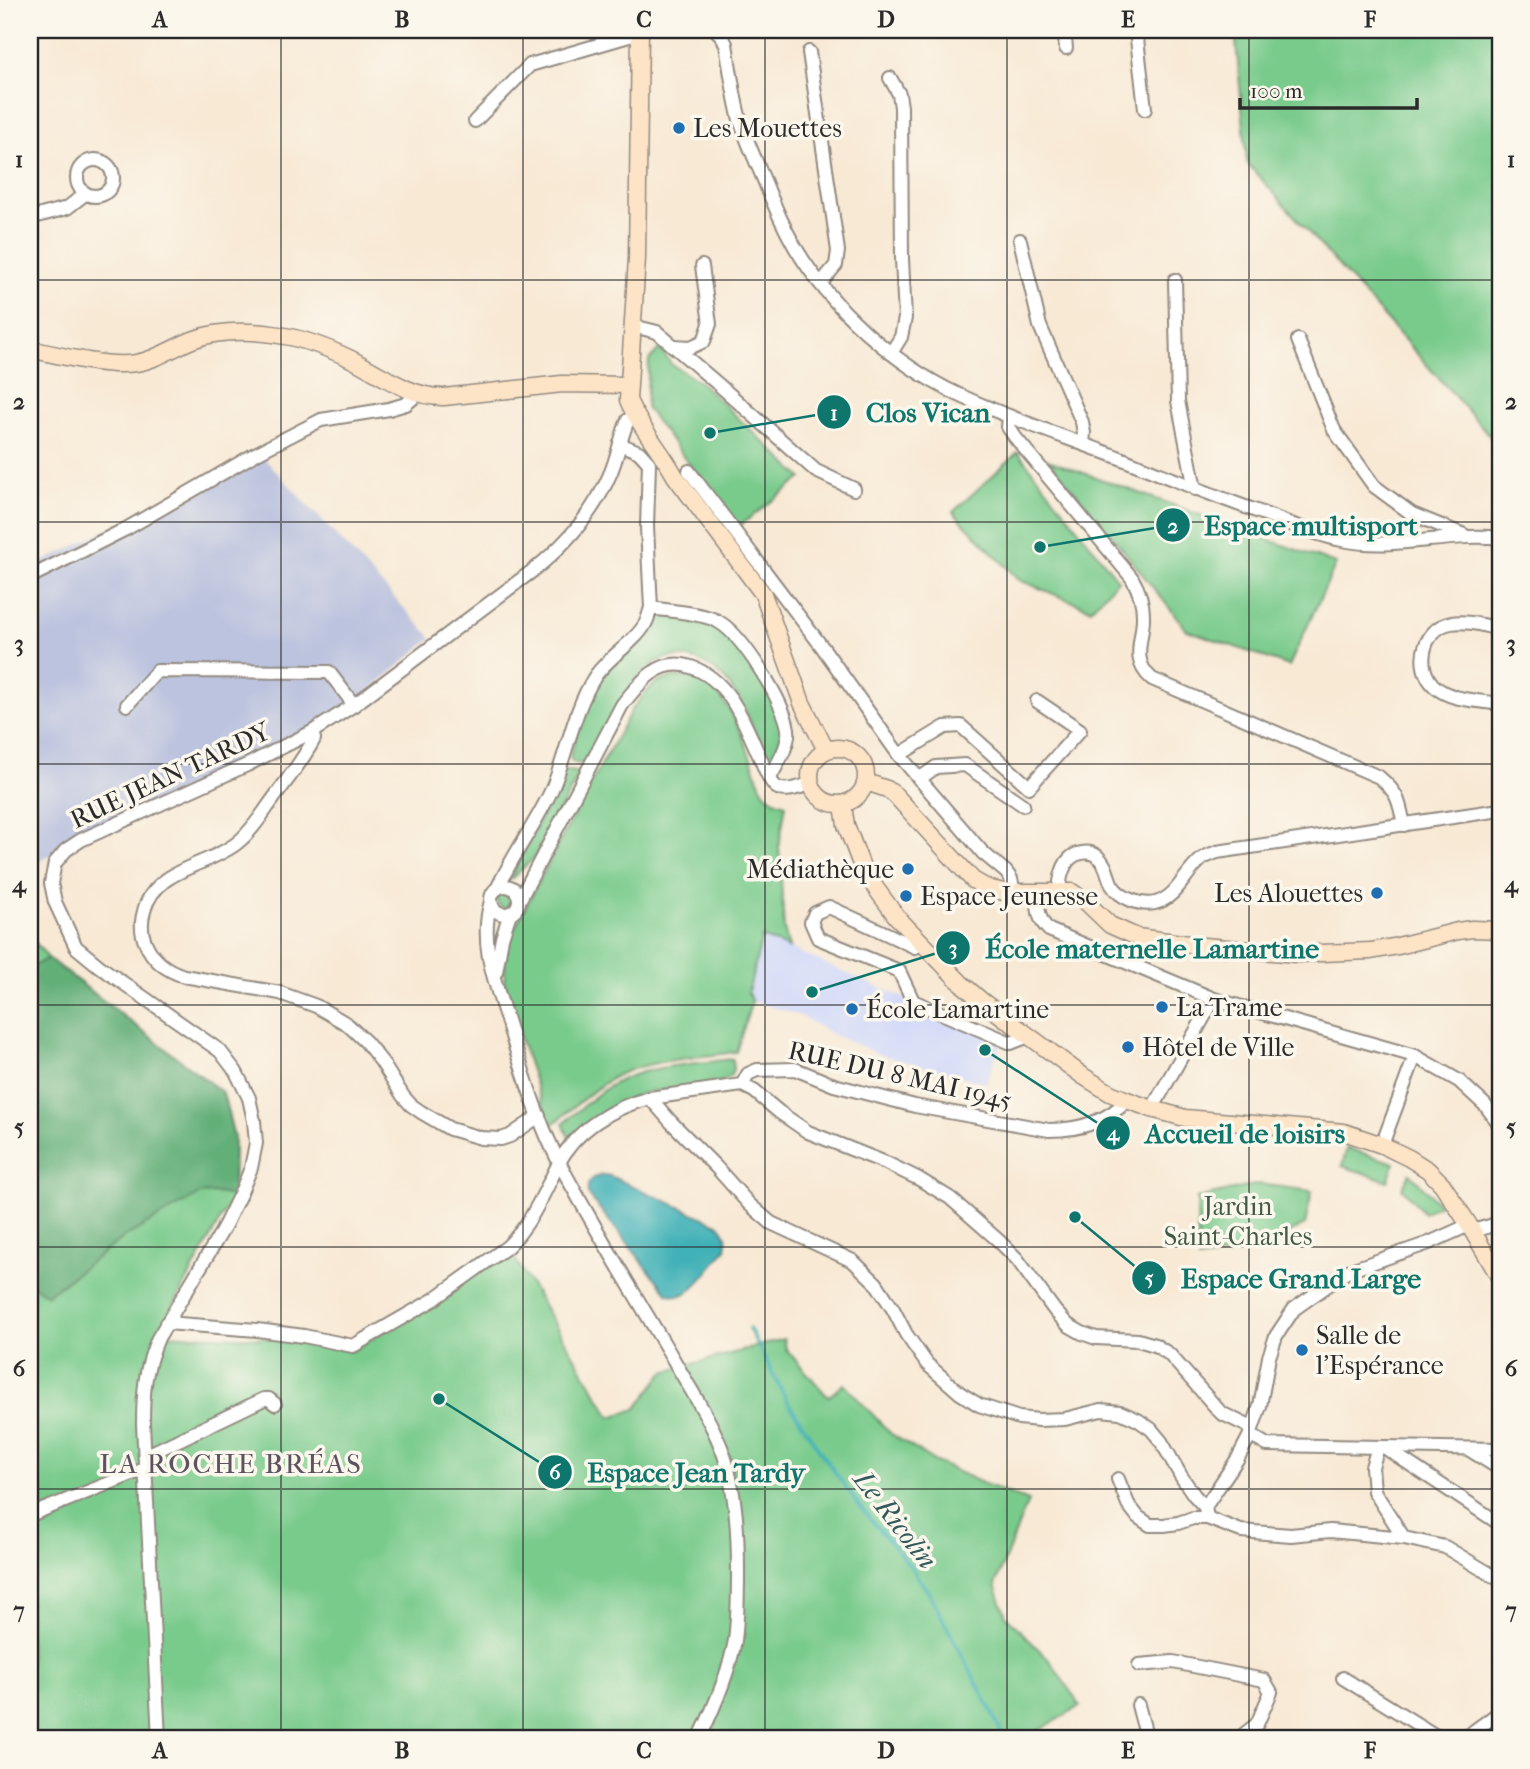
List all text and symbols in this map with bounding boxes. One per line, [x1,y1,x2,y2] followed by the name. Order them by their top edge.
[151,6,169,33] text: A
[395,6,410,33] text: B
[636,6,652,33] text: C
[877,6,895,33] text: D
[1121,6,1135,33] text: E
[1363,6,1377,33] text: F
[1240,66,1416,110] scale bar
[1250,79,1303,103] text: 100 m
[693,113,842,144] place label: Les Mouettes
[671,120,687,136] marker: Les Mouettes
[15,146,23,173] text: 1
[1507,146,1515,173] text: 1
[13,388,25,415] text: 2
[816,388,1004,437] callout: Clos Vican
[1505,388,1517,415] text: 2
[866,396,991,429] text: Clos Vican
[830,401,838,425] text: 1
[1155,501,1432,550] callout: Espace multisport
[1204,509,1419,542] text: Espace multisport
[1168,514,1179,538] text: 2
[14,630,24,657] text: 3
[1506,630,1516,657] text: 3
[65,715,276,835] street label: RUE JEAN TARDY
[746,854,894,885] place label: Médiathèque
[900,861,916,877] marker: Médiathèque
[11,871,27,898] text: 4
[1503,871,1519,898] text: 4
[1214,878,1363,909] place label: Les Alouettes
[920,881,1098,912] place label: Espace Jeunesse
[1369,885,1385,901] marker: Les Alouettes
[898,888,914,904] marker: Espace Jeunesse
[936,923,1333,972] callout: École maternelle Lamartine
[985,932,1319,965] text: École maternelle Lamartine
[949,936,957,960] text: 3
[1176,992,1283,1023] place label: La Trame
[866,993,1049,1025] place label: École Lamartine
[1154,999,1170,1015] marker: La Trame
[844,1001,860,1017] marker: École Lamartine
[1142,1032,1294,1063] place label: Hôtel de Ville
[785,1035,1015,1116] street label: RUE DU 8 MAI 1945
[1120,1039,1136,1055] marker: Hôtel de Ville
[1095,1109,1359,1158] callout: Accueil de loisirs
[14,1113,24,1140] text: 5
[1506,1113,1516,1140] text: 5
[1143,1117,1345,1150] text: Accueil de loisirs
[1106,1121,1121,1146] text: 4
[1164,1191,1312,1252] park label: Jardin Saint-Charles
[1132,1253,1435,1302] callout: Espace Grand Large
[1181,1262,1421,1295] text: Espace Grand Large
[1144,1266,1154,1290] text: 5
[1315,1320,1444,1381] place label: Salle de l'Espérance
[1294,1342,1310,1358] marker: Salle de l'Espérance
[13,1355,26,1382] text: 6
[1505,1355,1518,1382] text: 6
[99,1447,363,1480] district label: LA ROCHE BRÉAS
[538,1447,818,1496] callout: Espace Jean Tardy
[587,1456,807,1489] text: Espace Jean Tardy
[549,1460,561,1484] text: 6
[846,1462,944,1575] water label: Le Ricolin
[12,1597,25,1624] text: 7
[1504,1597,1517,1624] text: 7
[151,1737,169,1764] text: A
[395,1737,410,1764] text: B
[636,1737,652,1764] text: C
[877,1737,895,1764] text: D
[1121,1737,1135,1764] text: E
[1363,1737,1377,1764] text: F

